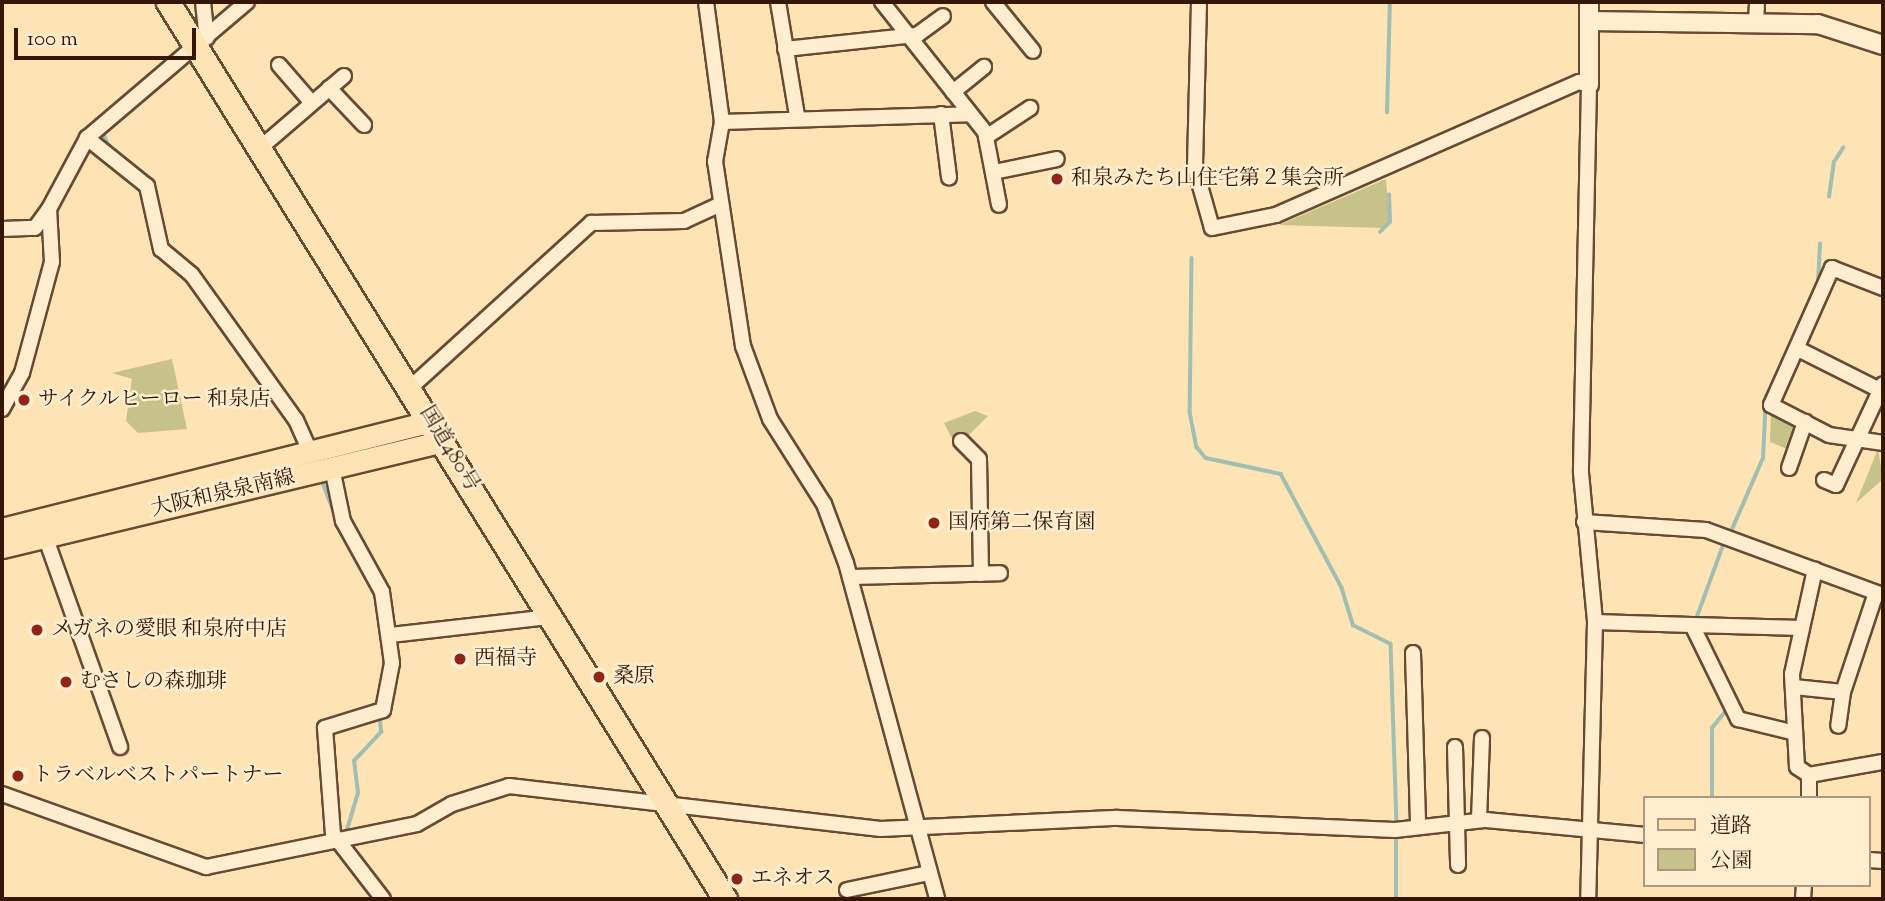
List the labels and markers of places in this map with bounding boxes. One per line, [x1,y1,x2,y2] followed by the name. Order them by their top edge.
[1071,166,1344,192] place label: 和泉みたち山住宅第２集会所
[1049,171,1065,187] marker: 和泉みたち山住宅第２集会所
[38,387,273,413] place label: サイクルヒーロー 和泉店
[16,392,32,408] marker: サイクルヒーロー 和泉店
[948,510,1095,536] place label: 国府第二保育園
[926,515,942,531] marker: 国府第二保育園
[51,617,286,643] place label: メガネの愛眼 和泉府中店
[29,622,45,638] marker: メガネの愛眼 和泉府中店
[474,646,537,672] place label: 西福寺
[452,651,468,667] marker: 西福寺
[613,664,655,690] place label: 桑原
[80,669,227,695] place label: むさしの森珈琲
[591,669,607,685] marker: 桑原
[58,674,74,690] marker: むさしの森珈琲
[32,763,284,789] place label: トラベルベストパートナー
[10,768,26,784] marker: トラベルベストパートナー
[751,866,835,892] place label: エネオス
[729,871,745,887] marker: エネオス

